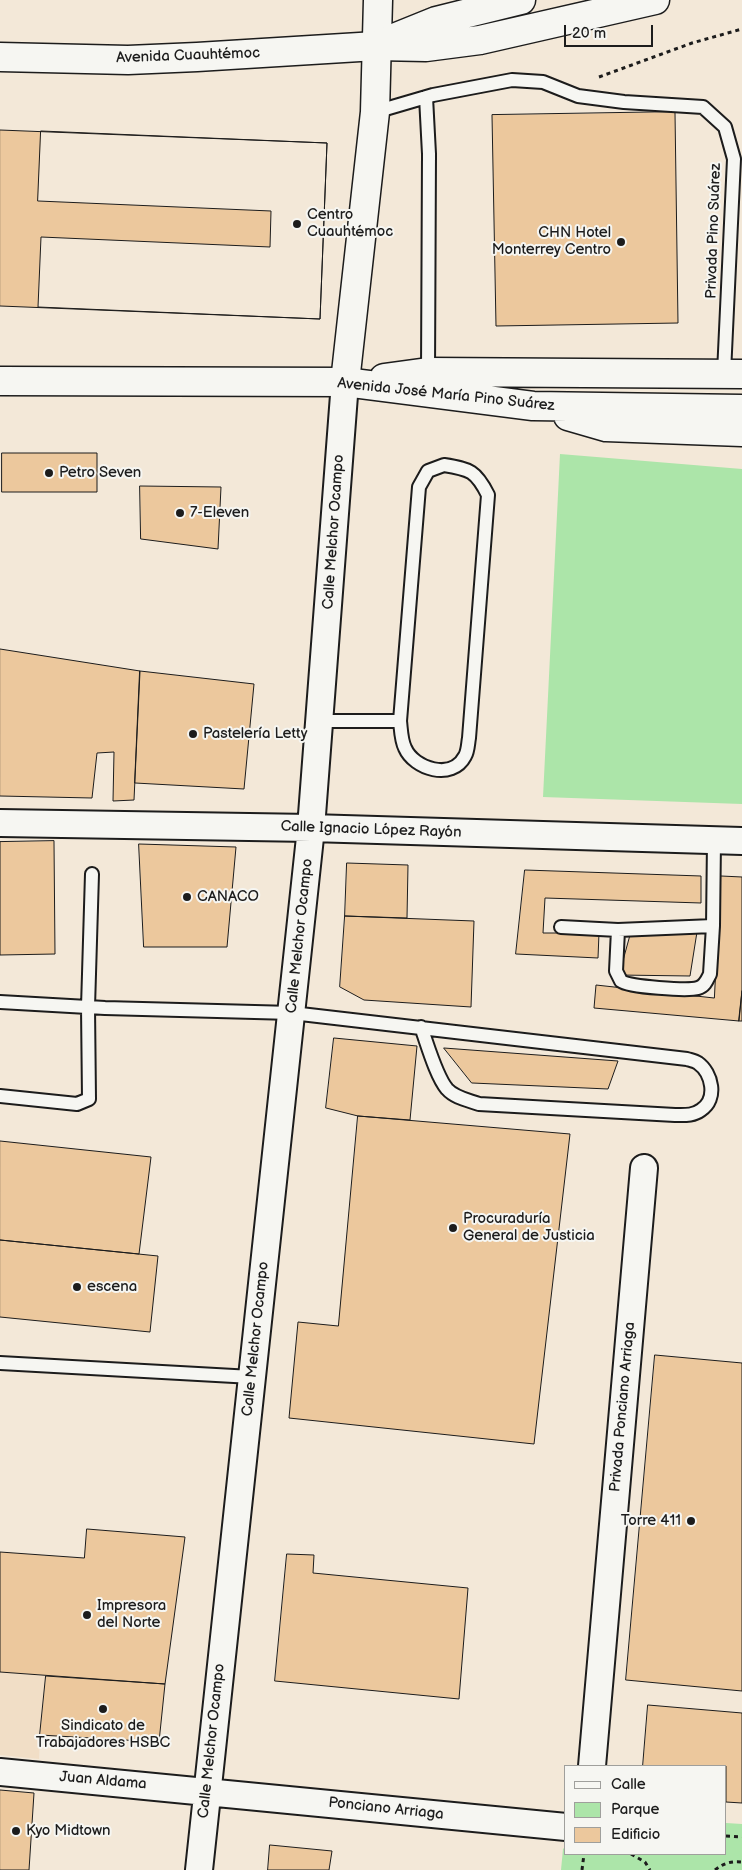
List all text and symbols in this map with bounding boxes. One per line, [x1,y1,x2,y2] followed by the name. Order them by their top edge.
[567,15,656,47] scale bar
[572,24,606,43] text: 20 m
[116,44,260,68] street label: Avenida Cuauhtémoc
[703,163,725,299] street label: Privada Pino Suárez
[307,206,393,241] place label: Centro Cuauhtémoc
[291,218,303,230] marker: Centro Cuauhtémoc
[492,224,611,259] place label: CHN Hotel Monterrey Centro
[615,236,627,248] marker: CHN Hotel Monterrey Centro
[336,375,556,415] street label: Avenida José María Pino Suárez
[320,454,348,610] street label: Calle Melchor Ocampo
[59,464,141,482] place label: Petro Seven
[43,467,55,479] marker: Petro Seven
[190,504,249,522] place label: 7-Eleven
[174,507,186,519] marker: 7-Eleven
[203,725,308,743] place label: Pastelería Letty
[187,728,199,740] marker: Pastelería Letty
[280,818,462,842] street label: Calle Ignacio López Rayón
[283,858,317,1014] street label: Calle Melchor Ocampo
[197,888,259,906] place label: CANACO
[181,891,193,903] marker: CANACO
[463,1210,595,1245] place label: Procuraduría General de Justicia
[447,1222,459,1234] marker: Procuraduría General de Justicia
[239,1261,273,1417] street label: Calle Melchor Ocampo
[87,1278,137,1296] place label: escena
[71,1281,83,1293] marker: escena
[607,1321,639,1493] street label: Privada Ponciano Arriaga
[621,1512,681,1530] place label: Torre 411
[685,1515,697,1527] marker: Torre 411
[97,1597,166,1632] place label: Impresora del Norte
[81,1609,93,1621] marker: Impresora del Norte
[195,1663,229,1819] street label: Calle Melchor Ocampo
[97,1703,109,1715] marker: Sindicato de Trabajadores HSBC
[36,1717,170,1752] place label: Sindicato de Trabajadores HSBC
[564,1765,727,1855] legend
[59,1768,147,1794] street label: Juan Aldama
[611,1775,646,1794] text: Calle
[327,1794,445,1824] street label: Ponciano Arriaga
[611,1800,659,1819] text: Parque
[26,1822,110,1840] place label: Kyo Midtown
[10,1825,22,1837] marker: Kyo Midtown
[611,1825,660,1844] text: Edificio

